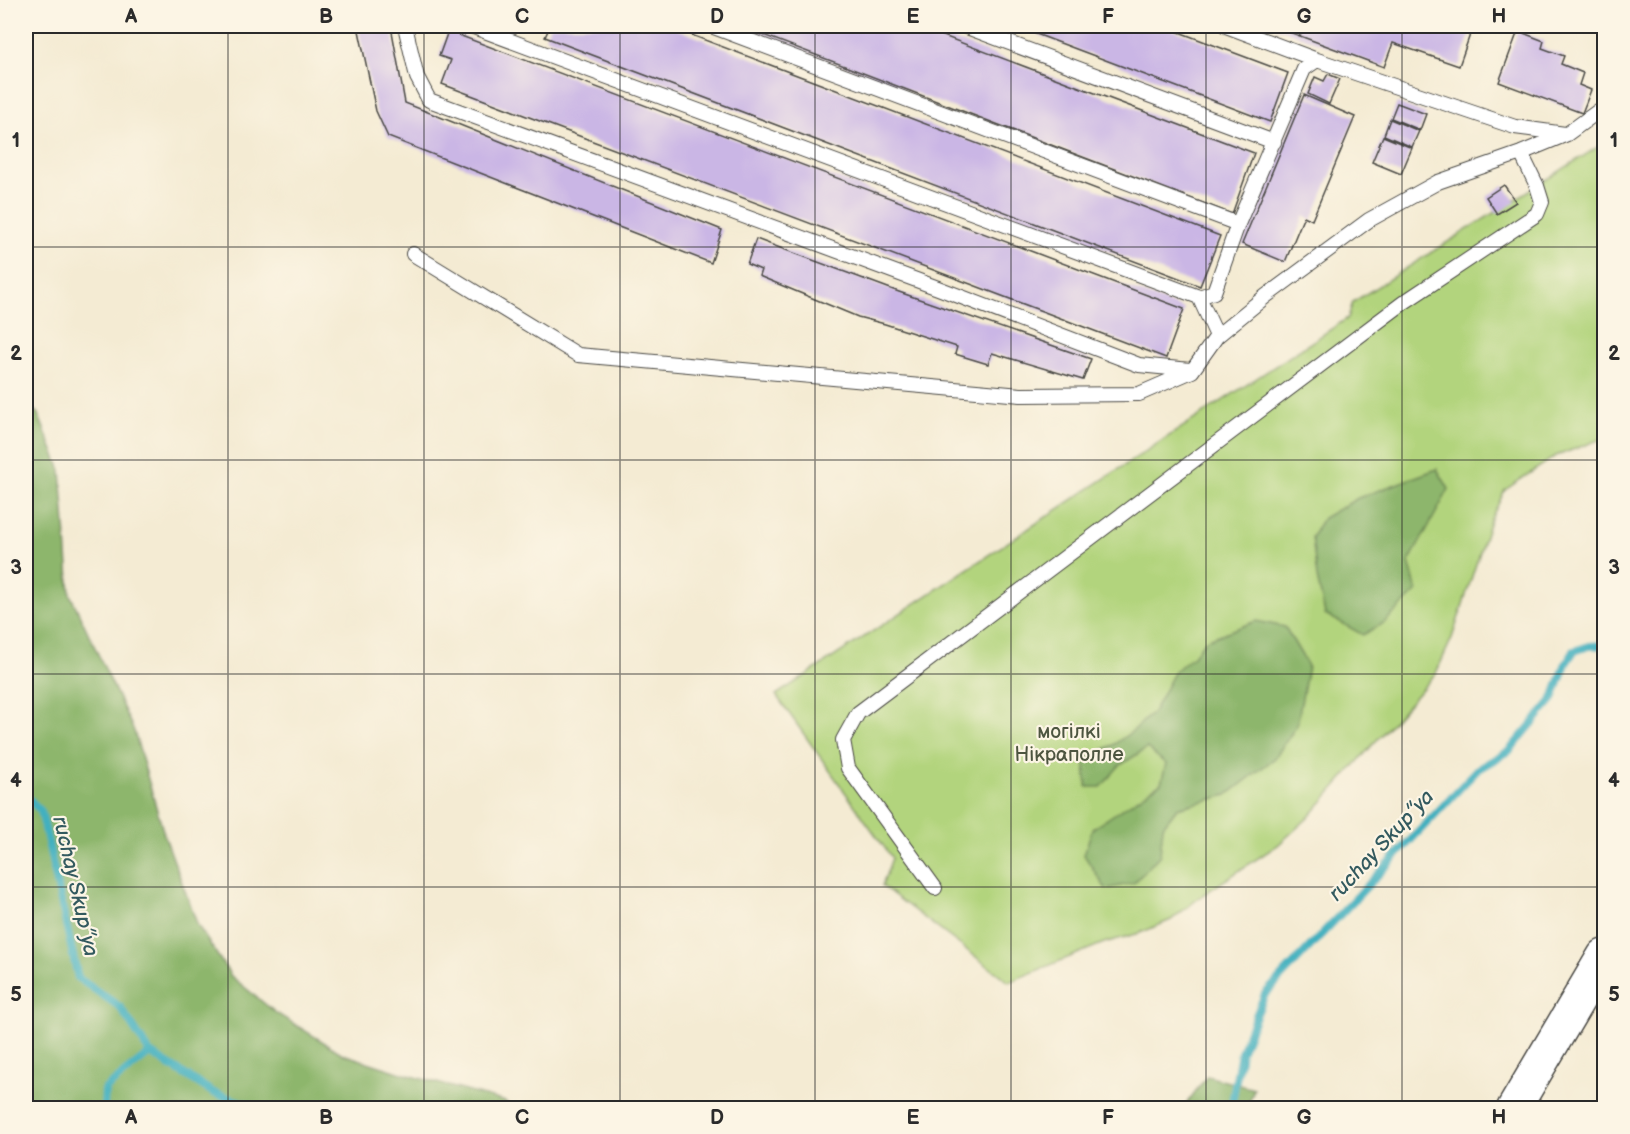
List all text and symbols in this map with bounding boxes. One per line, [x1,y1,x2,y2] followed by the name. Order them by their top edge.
[124,5,138,29] text: A
[319,5,333,29] text: B
[515,5,529,29] text: C
[710,5,724,29] text: D
[907,5,920,29] text: E
[1102,5,1114,29] text: F
[1297,5,1312,29] text: G
[1492,5,1506,29] text: H
[12,129,20,153] text: 1
[1610,129,1618,153] text: 1
[10,342,22,366] text: 2
[1608,342,1620,366] text: 2
[10,556,22,580] text: 3
[1608,556,1620,580] text: 3
[1014,720,1124,767] park label: могілкі Нікраполле
[10,769,22,793] text: 4
[1608,769,1620,793] text: 4
[1323,785,1439,906] water label: ruchay Skup’’ya
[47,814,104,959] water label: ruchay Skup’’ya
[10,983,22,1007] text: 5
[1608,983,1620,1007] text: 5
[124,1106,138,1130] text: A
[319,1106,333,1130] text: B
[515,1106,529,1130] text: C
[710,1106,724,1130] text: D
[907,1106,920,1130] text: E
[1102,1106,1114,1130] text: F
[1297,1106,1312,1130] text: G
[1492,1106,1506,1130] text: H

